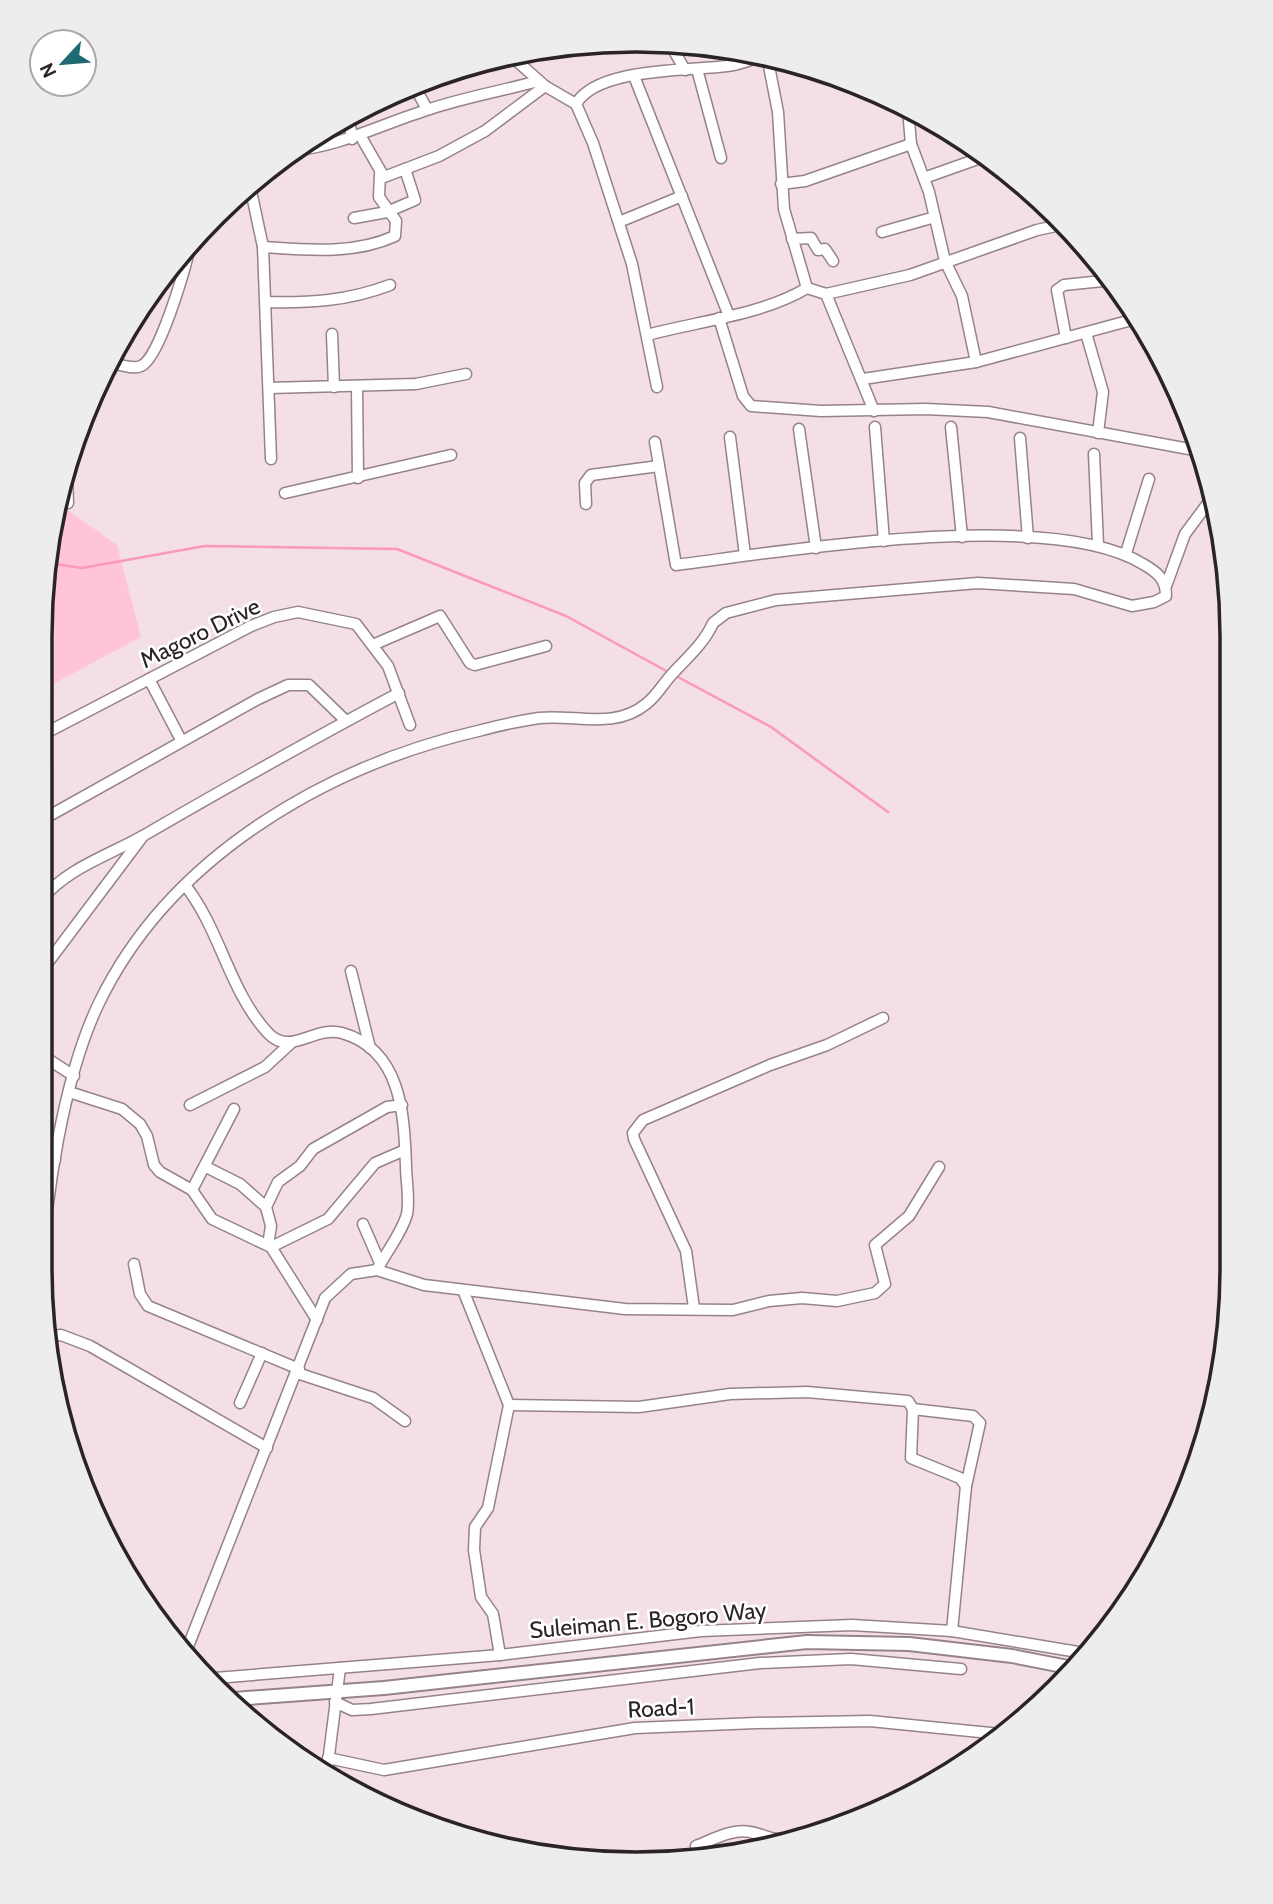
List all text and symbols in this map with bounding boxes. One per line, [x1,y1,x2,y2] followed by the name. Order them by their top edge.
[28,28,98,98] north arrow
[35,59,61,81] text: N
[135,592,265,674] street label: Magoro Drive
[528,1596,768,1644] street label: Suleiman E. Bogoro Way
[627,1692,695,1724] street label: Road-1

